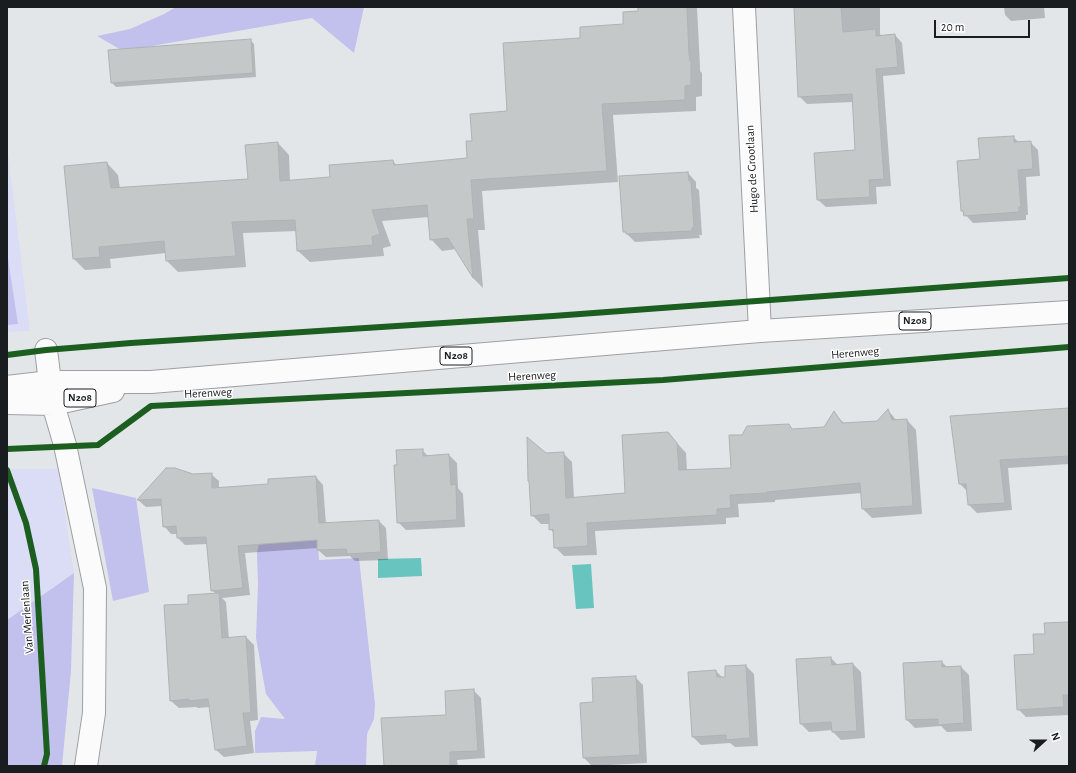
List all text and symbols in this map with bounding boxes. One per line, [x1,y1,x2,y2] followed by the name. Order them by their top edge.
[936,12,1032,38] scale bar
[941,21,964,33] text: 20 m
[743,125,761,213] street label: Hugo de Grootlaan
[899,312,931,330] road number: N208
[830,344,880,362] street label: Herenweg
[440,347,472,365] road number: N208
[508,368,556,384] street label: Herenweg
[184,385,232,401] street label: Herenweg
[64,389,96,407] road number: N208
[17,580,37,654] street label: Van Merlenlaan
[1024,721,1064,761] north arrow
[1049,731,1062,742] text: N

